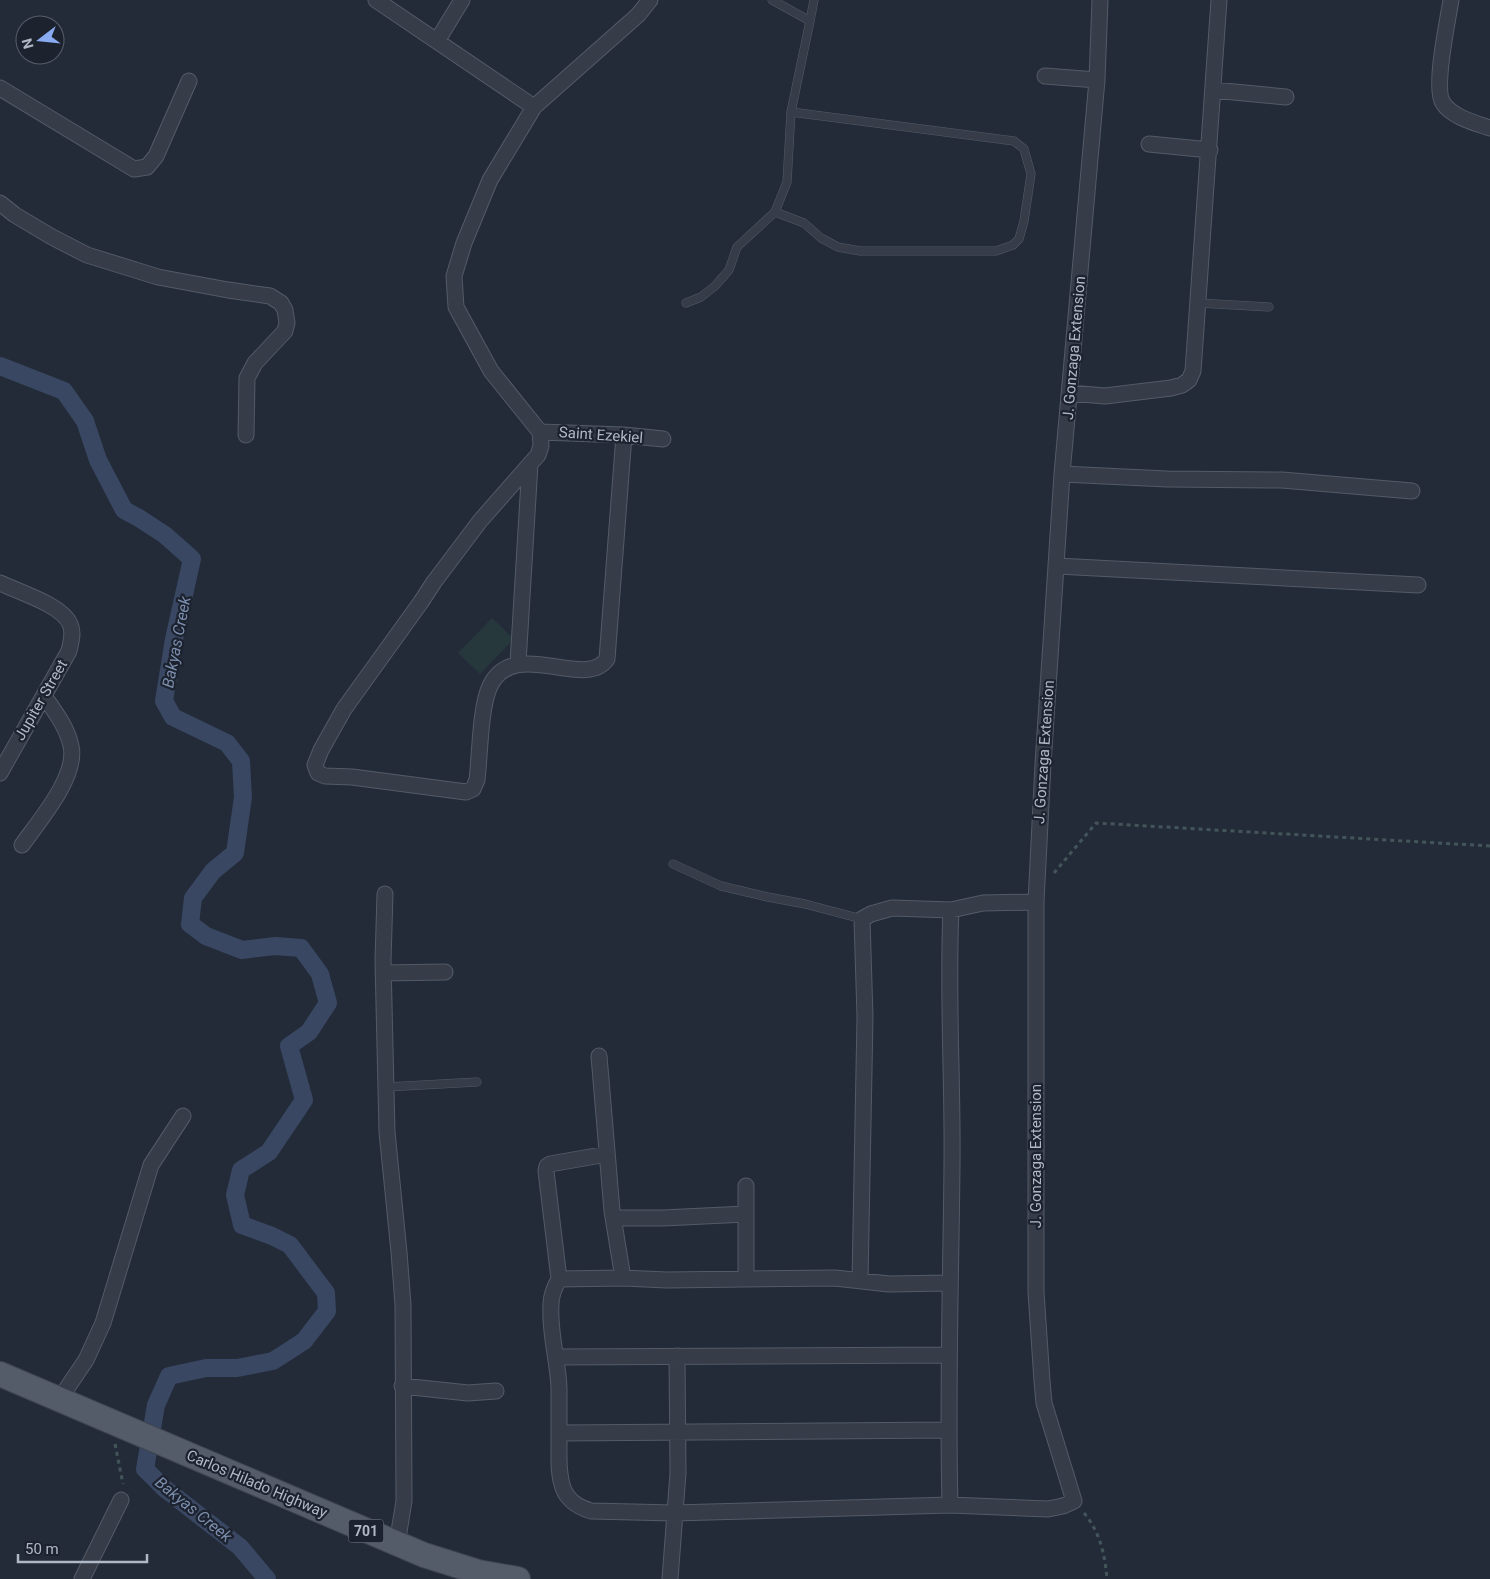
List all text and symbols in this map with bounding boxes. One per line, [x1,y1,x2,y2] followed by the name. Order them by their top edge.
[15,15,65,65] north arrow
[18,37,37,51] text: N
[1059,275,1089,421] street label: J. Gonzaga Extension
[558,423,644,447] street label: Saint Ezekiel
[158,593,195,690] water label: Bakyas Creek
[11,657,71,743] street label: Jupiter Street
[1030,679,1058,825] street label: J. Gonzaga Extension
[1027,1084,1045,1228] street label: J. Gonzaga Extension
[184,1446,330,1522] street label: Carlos Hilado Highway
[152,1473,237,1547] water label: Bakyas Creek
[348,1520,384,1542] road number: 701
[18,1532,146,1564] scale bar
[25,1540,59,1558] text: 50 m

